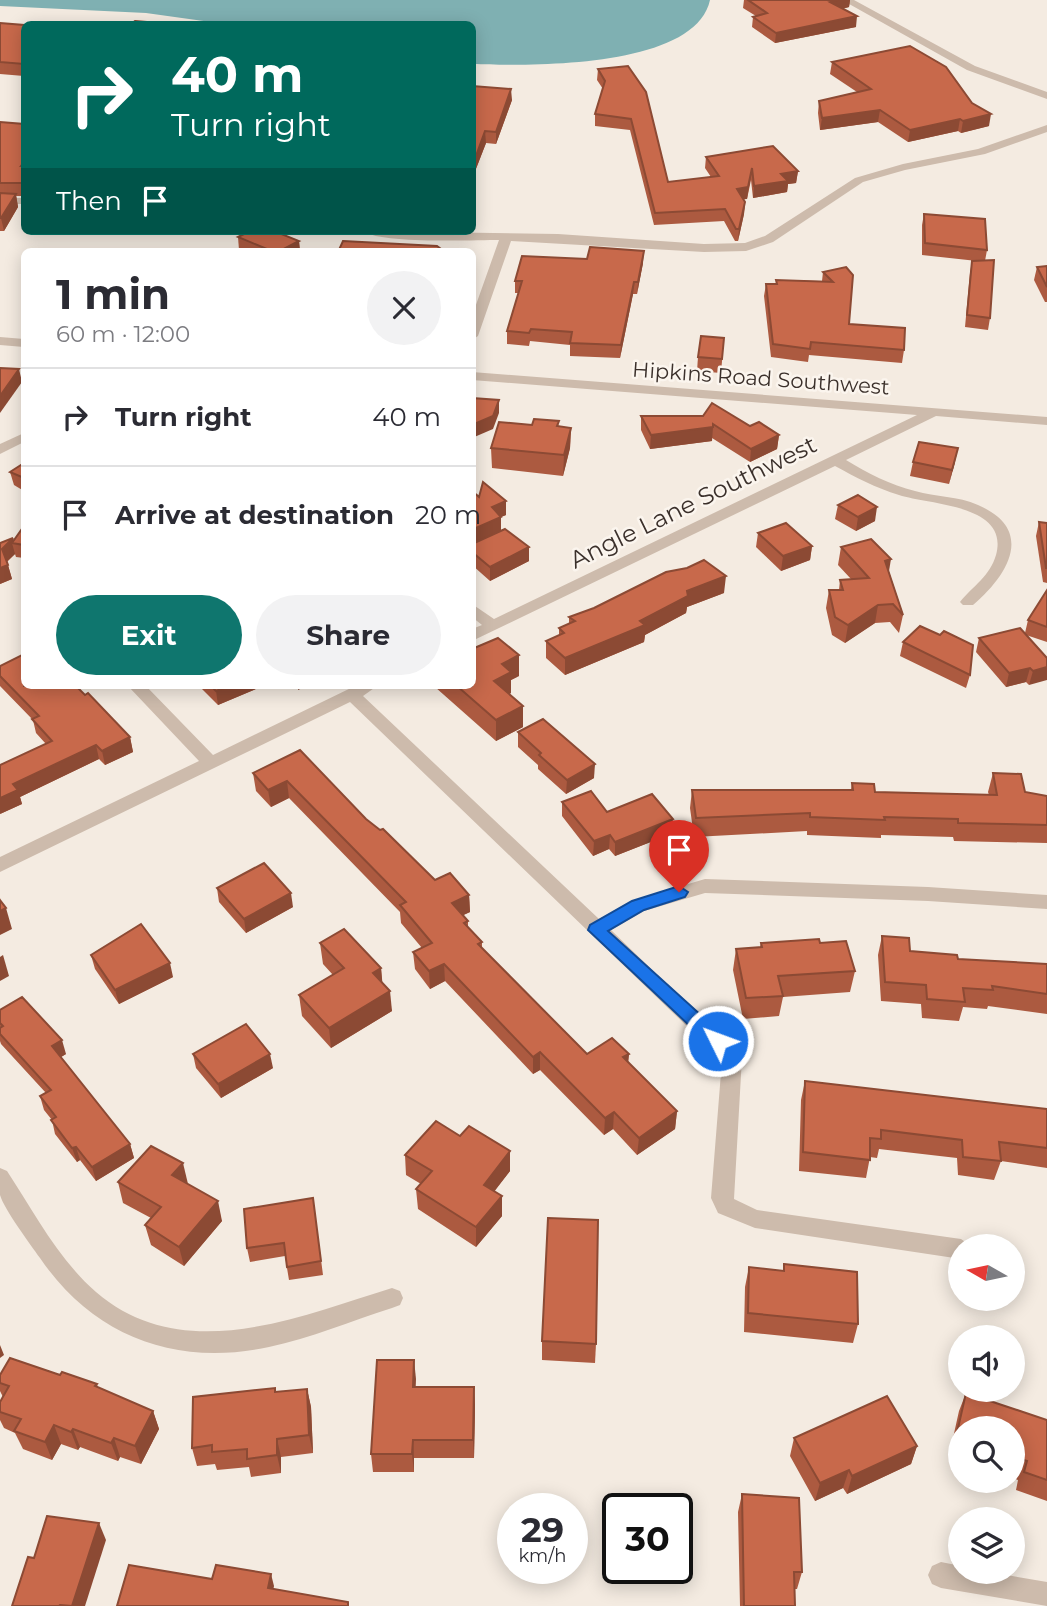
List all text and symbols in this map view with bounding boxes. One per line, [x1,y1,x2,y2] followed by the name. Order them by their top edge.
[171,45,303,104] text: 40 m
[56,49,147,140] icon: right
[171,105,331,144] text: Turn right
[136,182,174,220] icon: arrive
[56,185,122,217] text: Then
[56,268,170,320] text: 1 min
[367,271,441,345] button: close
[56,320,190,348] text: 60 m · 12:00
[632,357,890,399] street label: Hipkins Road Southwest
[56,398,94,436] icon: right
[115,401,251,433] text: Turn right
[372,401,441,433] text: 40 m
[565,430,821,574] street label: Angle Lane Southwest
[56,496,94,534] icon: arrive
[115,499,394,531] text: Arrive at destination
[415,499,481,531] text: 20 m
[56,595,242,675] button: Exit
[256,595,441,675] button: Share
[649,820,709,892] pin
[660,831,698,869] icon: arrive
[681,1004,755,1078] position arrow
[948,1234,1026,1311] north arrow
[948,1234,1025,1584] map controls
[948,1325,1025,1402] button: sound
[948,1416,1025,1493] button: search
[602,1493,693,1584] speed limit sign: 30
[948,1507,1025,1584] button: layers
[521,1508,564,1551] text: 29
[518,1545,567,1567] text: km/h

